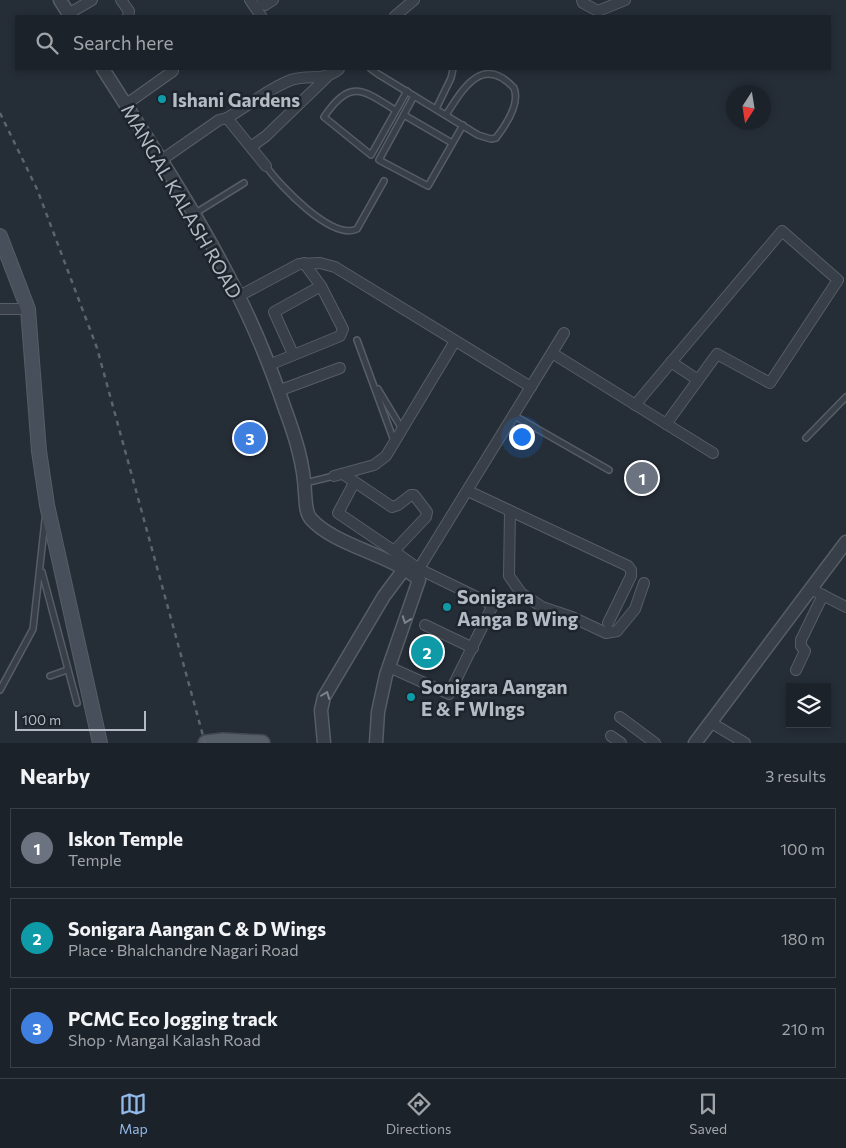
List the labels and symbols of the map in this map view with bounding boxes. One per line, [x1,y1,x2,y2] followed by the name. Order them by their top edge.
[726,85,771,130] north arrow
[172,88,300,111] place label: Ishani Gardens
[156,93,168,105] marker: Ishani Gardens
[117,100,247,302] street label: MANGAL KALASH ROAD
[234,419,266,457] pin: 3
[509,424,535,450] your location
[626,459,658,497] pin: 1
[457,585,579,630] place label: Sonigara Aanga B Wing
[441,601,453,613] marker: Sonigara Aanga B Wing
[402,615,412,624] one-way arrow
[411,633,443,671] pin: 2
[421,675,568,720] place label: Sonigara Aangan E & F WIngs
[320,691,330,700] one-way arrow
[405,691,417,703] marker: Sonigara Aangan E & F WIngs
[15,708,146,731] scale bar

